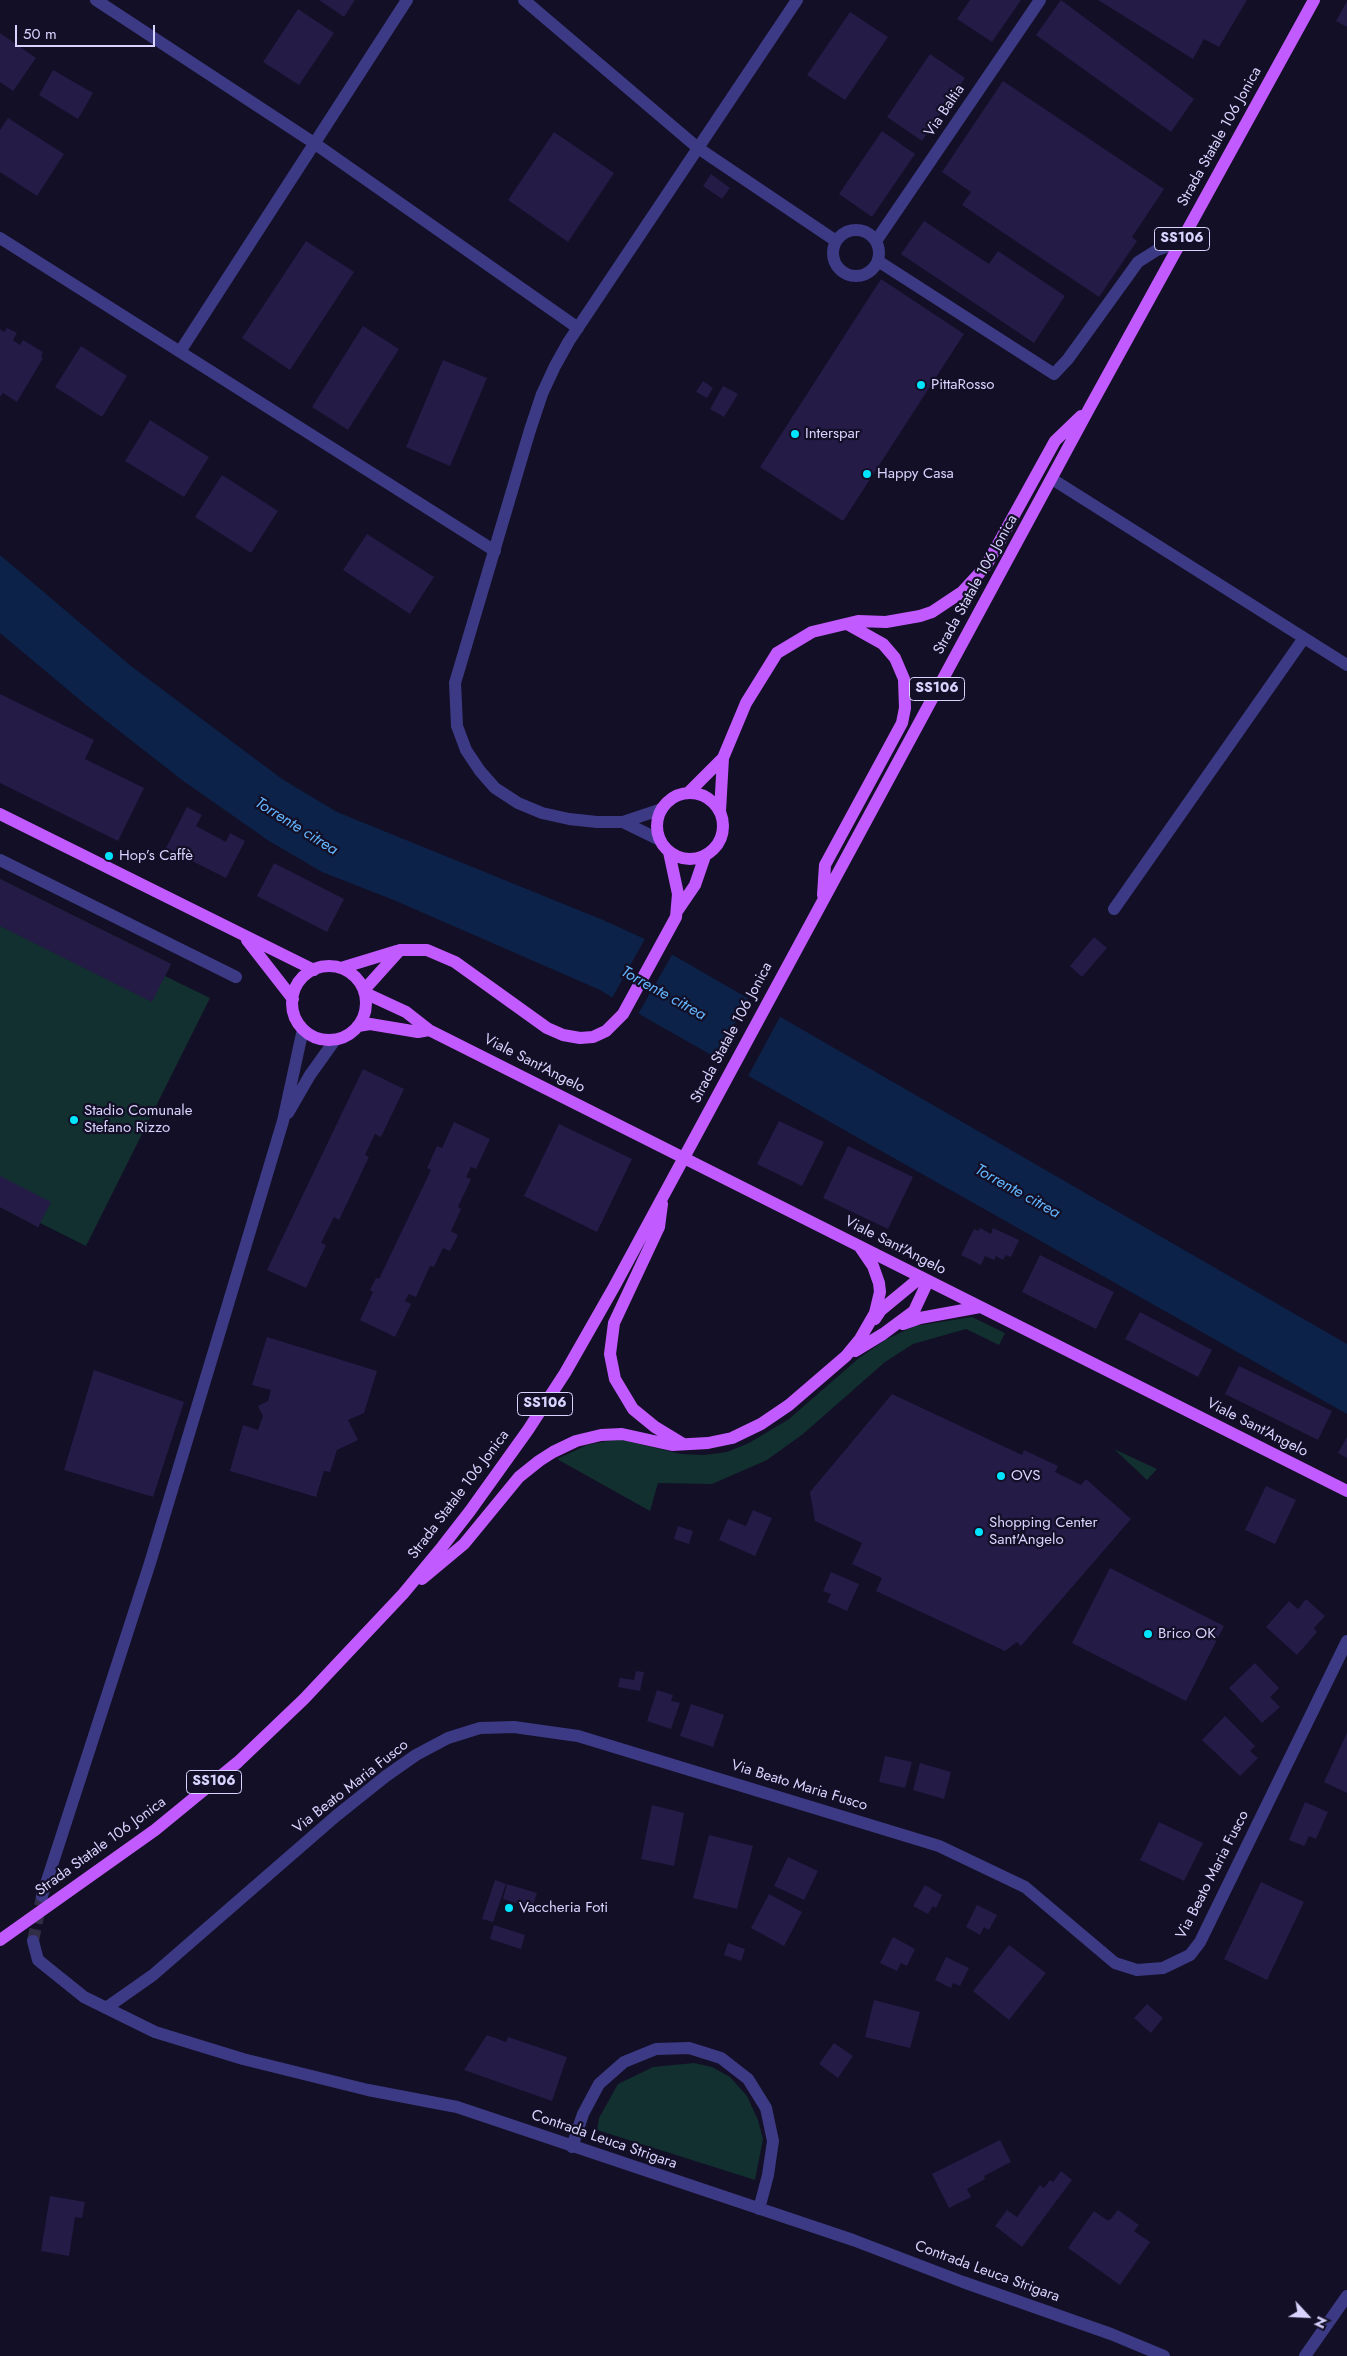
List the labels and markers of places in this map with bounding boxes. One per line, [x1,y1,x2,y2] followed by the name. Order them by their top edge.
[931,376,994,394] place label: PittaRosso
[915,379,927,391] marker: PittaRosso
[805,425,860,443] place label: Interspar
[789,428,801,440] marker: Interspar
[877,465,954,483] place label: Happy Casa
[861,468,873,480] marker: Happy Casa
[119,847,193,865] place label: Hop’s Caffè
[103,850,115,862] marker: Hop’s Caffè
[84,1102,192,1137] place label: Stadio Comunale Stefano Rizzo
[68,1114,80,1126] marker: Stadio Comunale Stefano Rizzo
[1011,1467,1041,1485] place label: OVS
[995,1470,1007,1482] marker: OVS
[989,1514,1098,1549] place label: Shopping Center Sant'Angelo
[973,1526,985,1538] marker: Shopping Center Sant'Angelo
[1158,1625,1216,1643] place label: Brico OK
[1142,1628,1154,1640] marker: Brico OK
[519,1899,608,1917] place label: Vaccheria Foti
[503,1902,515,1914] marker: Vaccheria Foti

